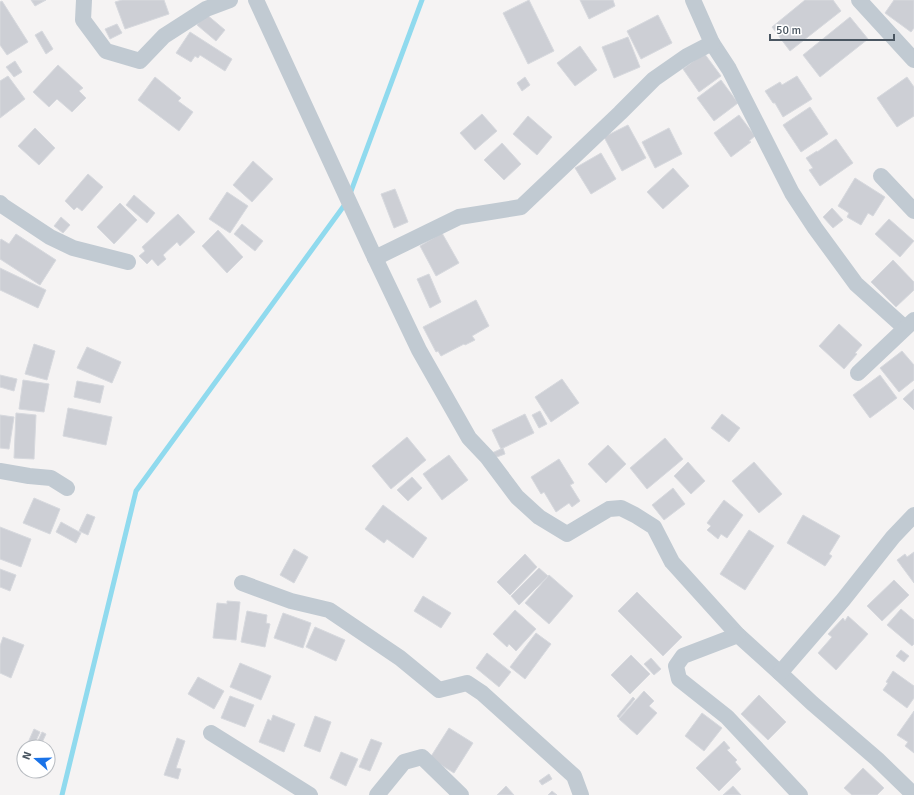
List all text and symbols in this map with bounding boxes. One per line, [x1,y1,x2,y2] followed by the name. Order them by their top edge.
[770,16,894,42] scale bar
[776,23,801,38] text: 50 m
[16,739,56,779] north arrow
[20,750,34,762] text: N

